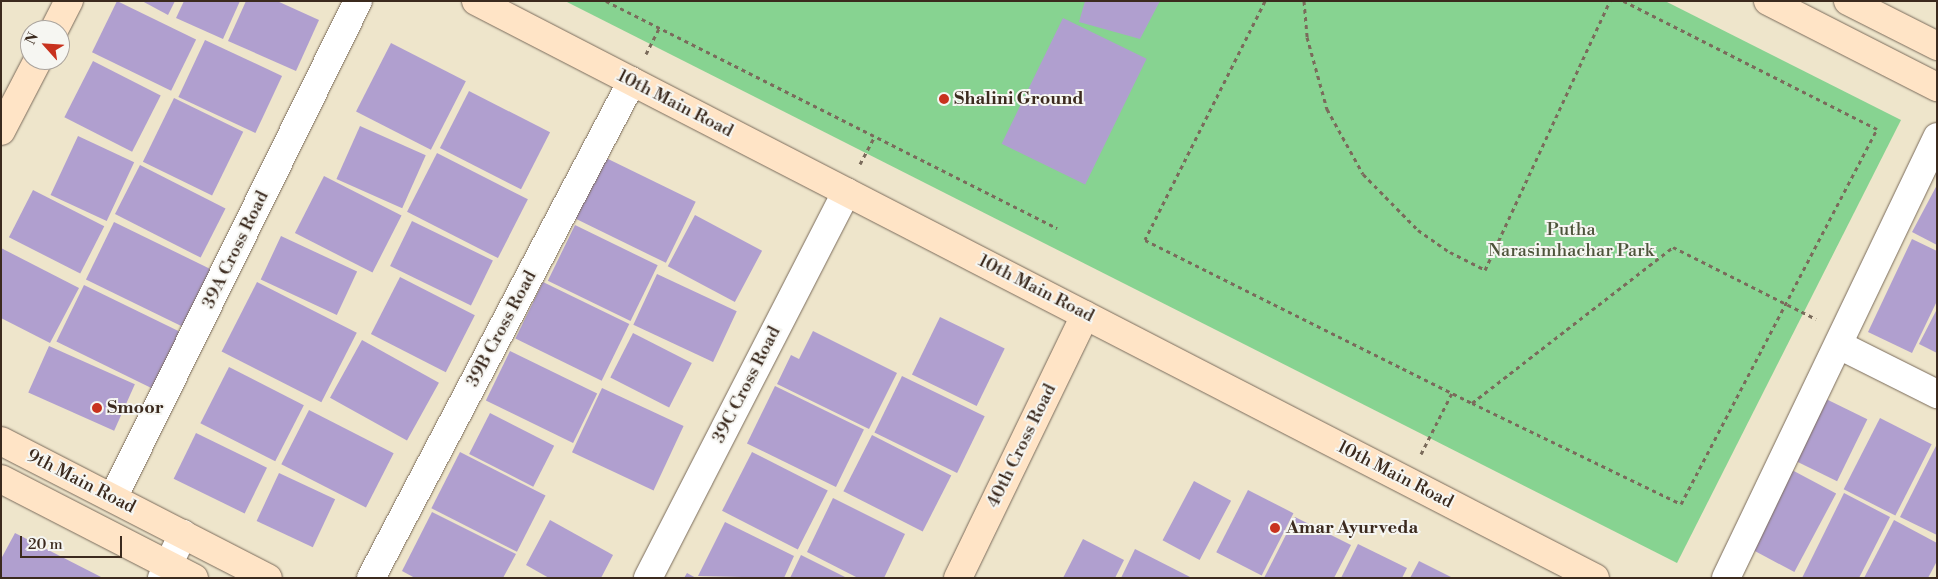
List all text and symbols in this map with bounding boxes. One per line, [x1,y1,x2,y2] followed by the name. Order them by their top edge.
[20,20,70,70] north arrow
[22,30,43,48] text: N
[613,65,737,143] street label: 10th Main Road
[954,88,1084,110] place label: Shalini Ground
[938,93,950,105] marker: Shalini Ground
[198,188,274,312] street label: 39A Cross Road
[1488,220,1654,262] park label: Putha Narasimhachar Park
[974,250,1098,328] street label: 10th Main Road
[462,267,542,391] street label: 39B Cross Road
[708,323,786,447] street label: 39C Cross Road
[983,381,1061,511] street label: 40th Cross Road
[107,397,164,419] place label: Smoor
[91,402,103,414] marker: Smoor
[1333,436,1457,514] street label: 10th Main Road
[23,445,139,519] street label: 9th Main Road
[1286,517,1418,539] place label: Amar Ayurveda
[1268,521,1282,535] marker: Amar Ayurveda
[22,526,125,558] scale bar
[28,535,63,554] text: 20 m

